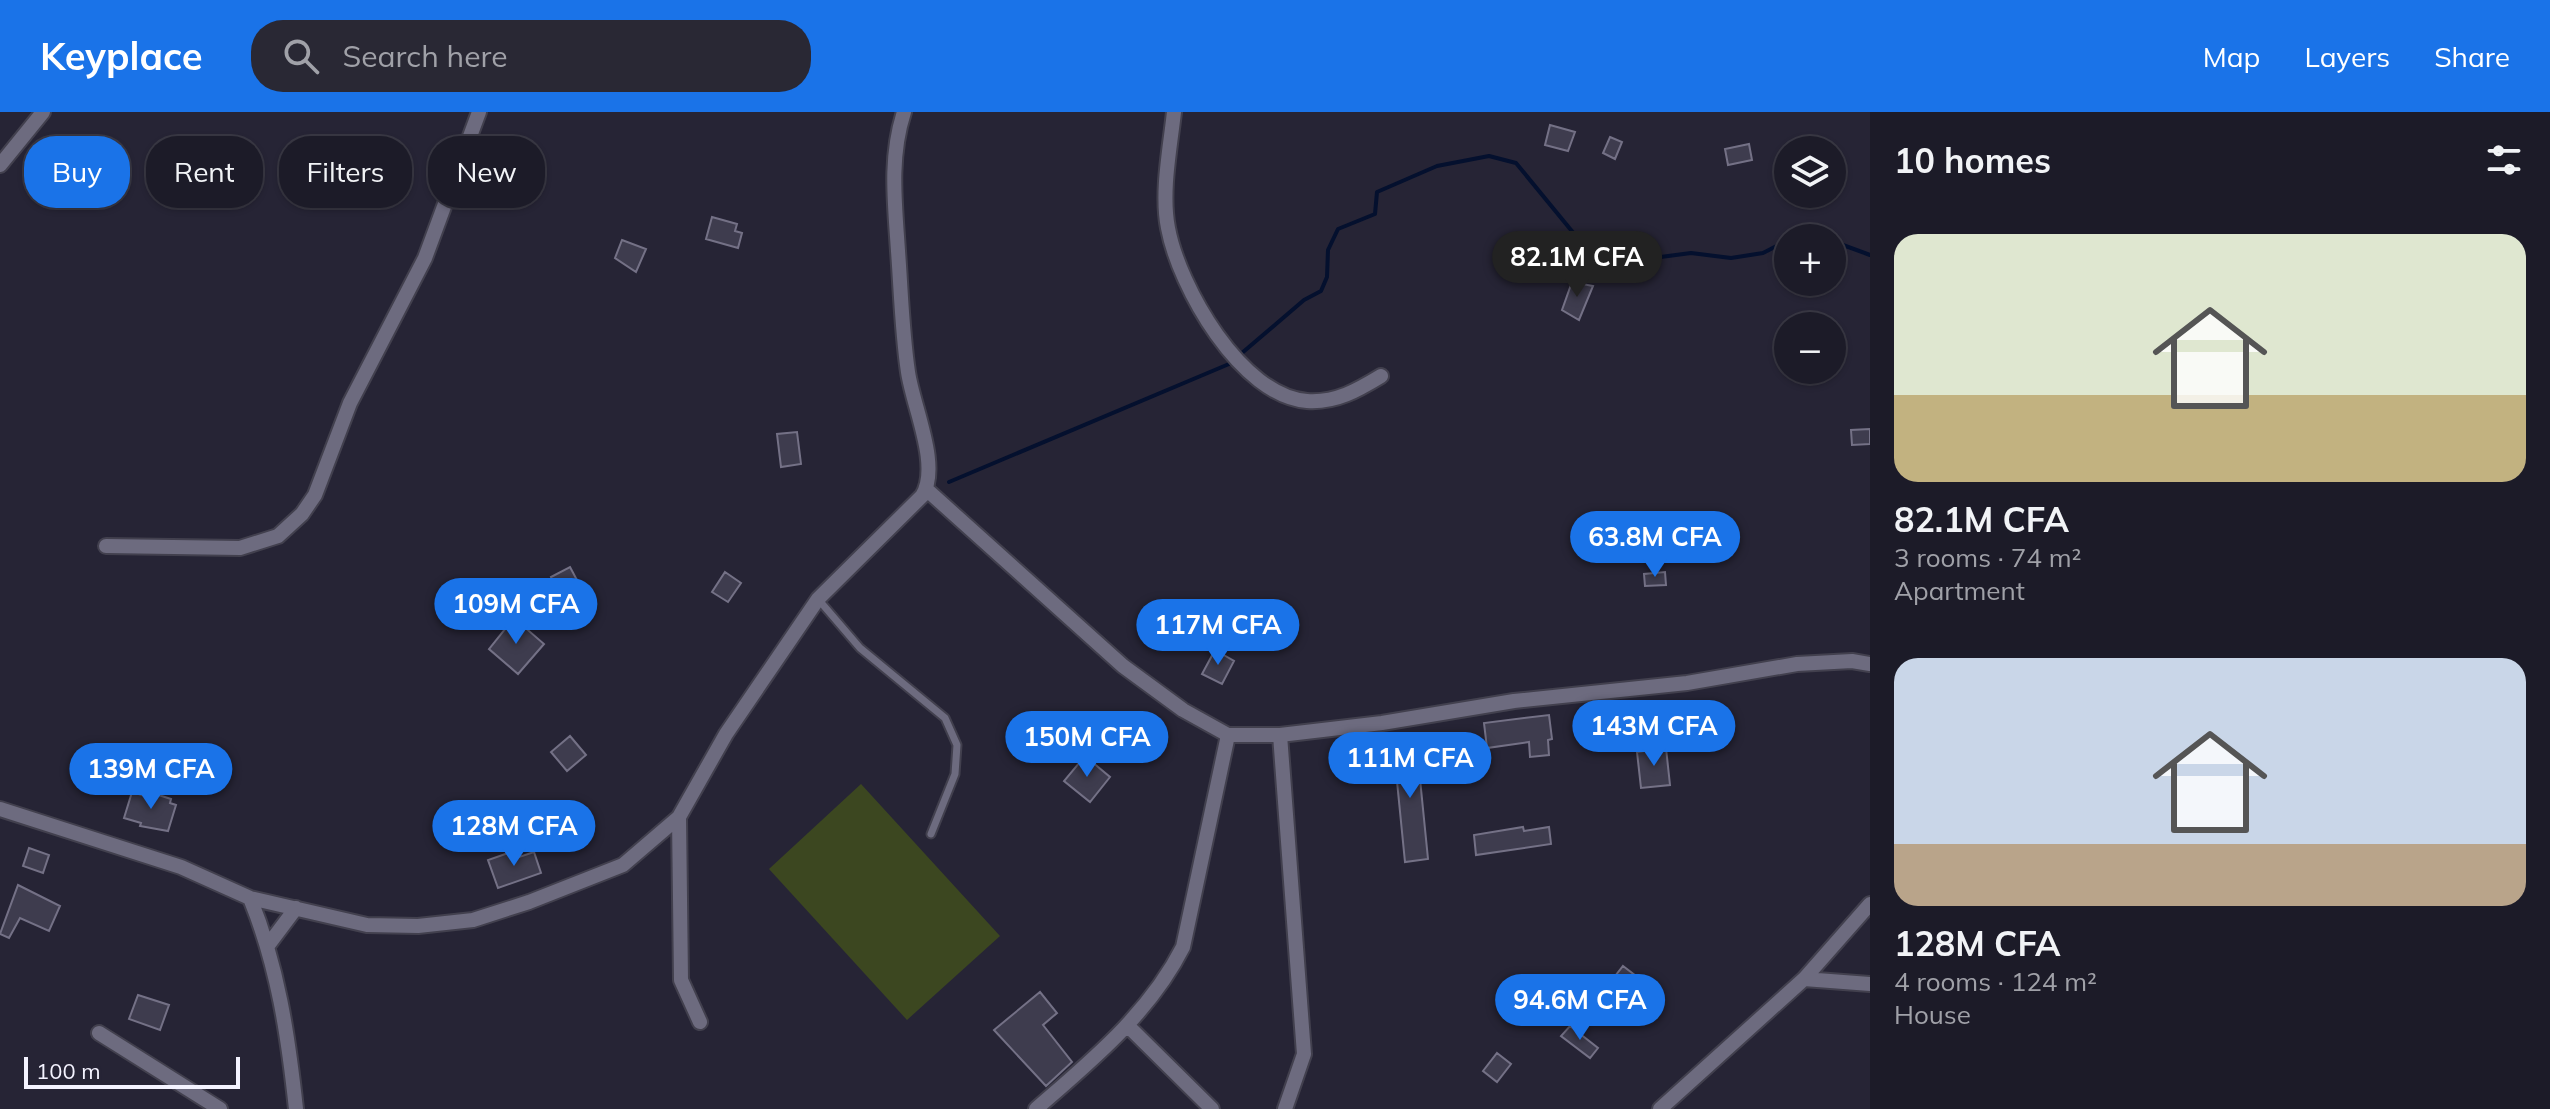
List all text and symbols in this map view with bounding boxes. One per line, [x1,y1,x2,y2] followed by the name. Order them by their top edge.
[251,20,811,92] search box
[40,32,203,80] text: Keyplace
[279,34,323,78] icon: search
[343,37,508,75] text: Search here
[2203,39,2260,74] text: Map
[2304,39,2390,74] text: Layers
[2434,39,2510,74] text: Share
[24,136,130,208] chip: Buy
[146,136,263,208] chip: Rent
[279,136,412,208] chip: Filters
[428,136,545,208] chip: New
[1774,136,1846,384] map controls
[1774,136,1846,208] button: layers
[2482,138,2526,182] icon: filters
[1894,139,2051,182] text: 10 homes
[1774,224,1846,296] button: +
[1485,231,1669,299] pin: 82.1M CFA
[1510,240,1644,273] text: 82.1M CFA
[2138,286,2282,430] icon: home
[1774,312,1846,384] button: −
[1894,498,2069,541] text: 82.1M CFA
[1563,511,1747,579] pin: 63.8M CFA
[1588,520,1722,553] text: 63.8M CFA
[1894,541,2081,574] text: 3 rooms · 74 m²
[1894,574,2025,607] text: Apartment
[433,578,599,646] pin: 109M CFA
[452,587,580,620] text: 109M CFA
[1135,599,1301,667] pin: 117M CFA
[1154,608,1282,641] text: 117M CFA
[1571,700,1737,768] pin: 143M CFA
[1590,709,1718,742] text: 143M CFA
[2138,710,2282,854] icon: home
[1004,711,1170,779] pin: 150M CFA
[1023,720,1151,753] text: 150M CFA
[1327,732,1493,800] pin: 111M CFA
[1346,741,1474,774] text: 111M CFA
[68,743,234,811] pin: 139M CFA
[87,752,215,785] text: 139M CFA
[431,800,597,868] pin: 128M CFA
[450,809,578,842] text: 128M CFA
[1894,922,2060,965] text: 128M CFA
[1894,965,2097,998] text: 4 rooms · 124 m²
[1488,974,1672,1042] pin: 94.6M CFA
[1513,983,1647,1016] text: 94.6M CFA
[1894,998,1971,1031] text: House
[24,1053,240,1089] scale bar
[36,1057,101,1085] text: 100 m

